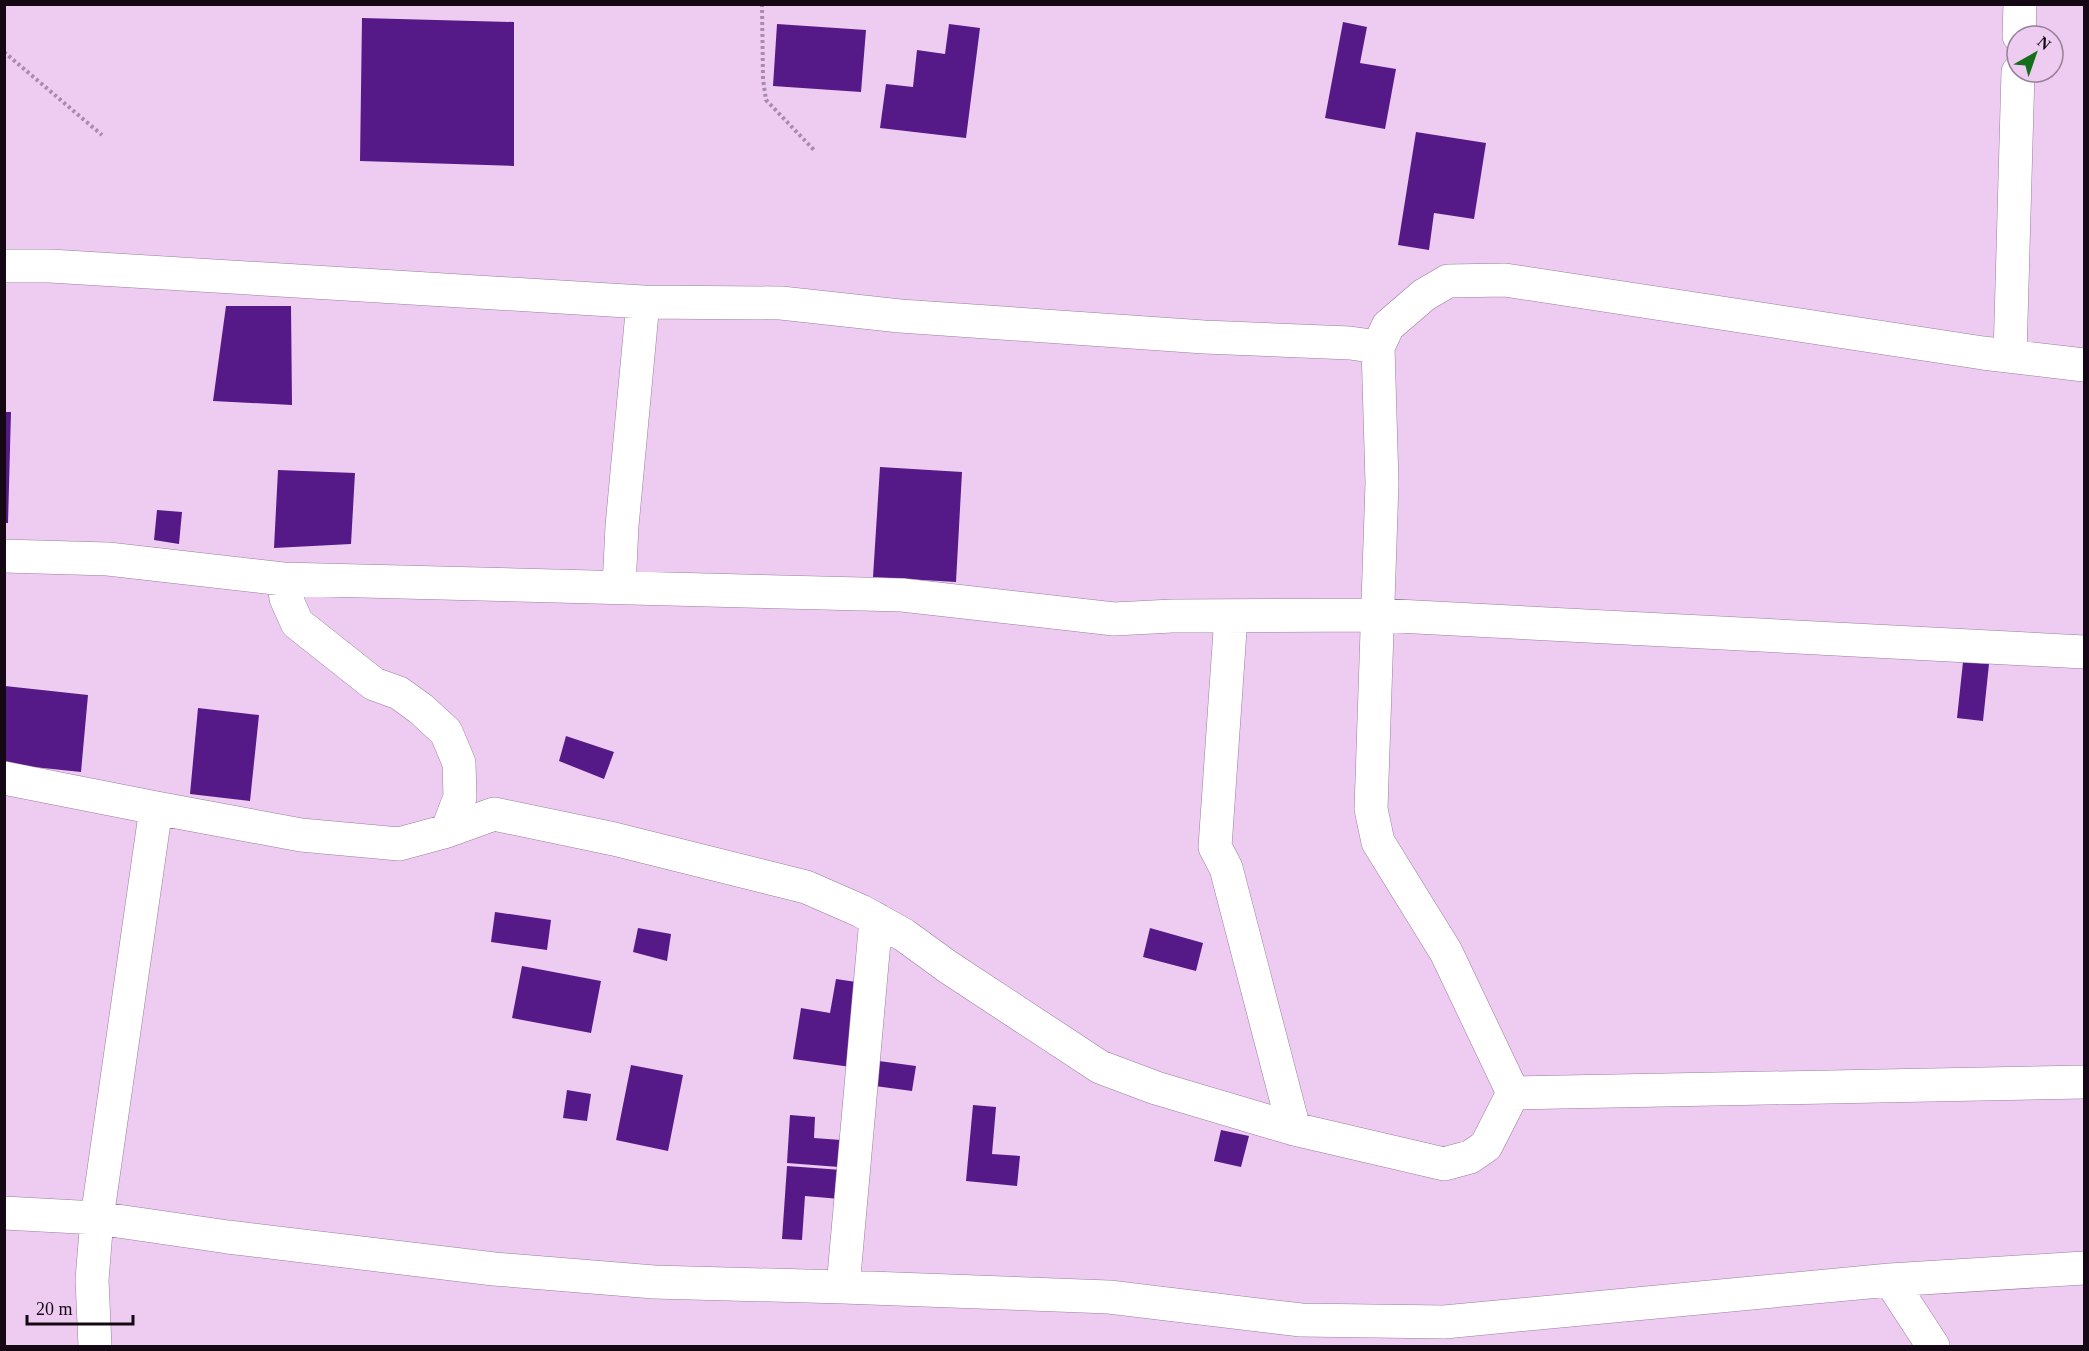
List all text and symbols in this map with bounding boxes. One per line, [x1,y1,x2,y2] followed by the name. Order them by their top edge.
[2005,24,2065,84] north arrow
[2034,33,2055,53] text: N
[27,1288,134,1326] scale bar
[36,1299,73,1319] text: 20 m

